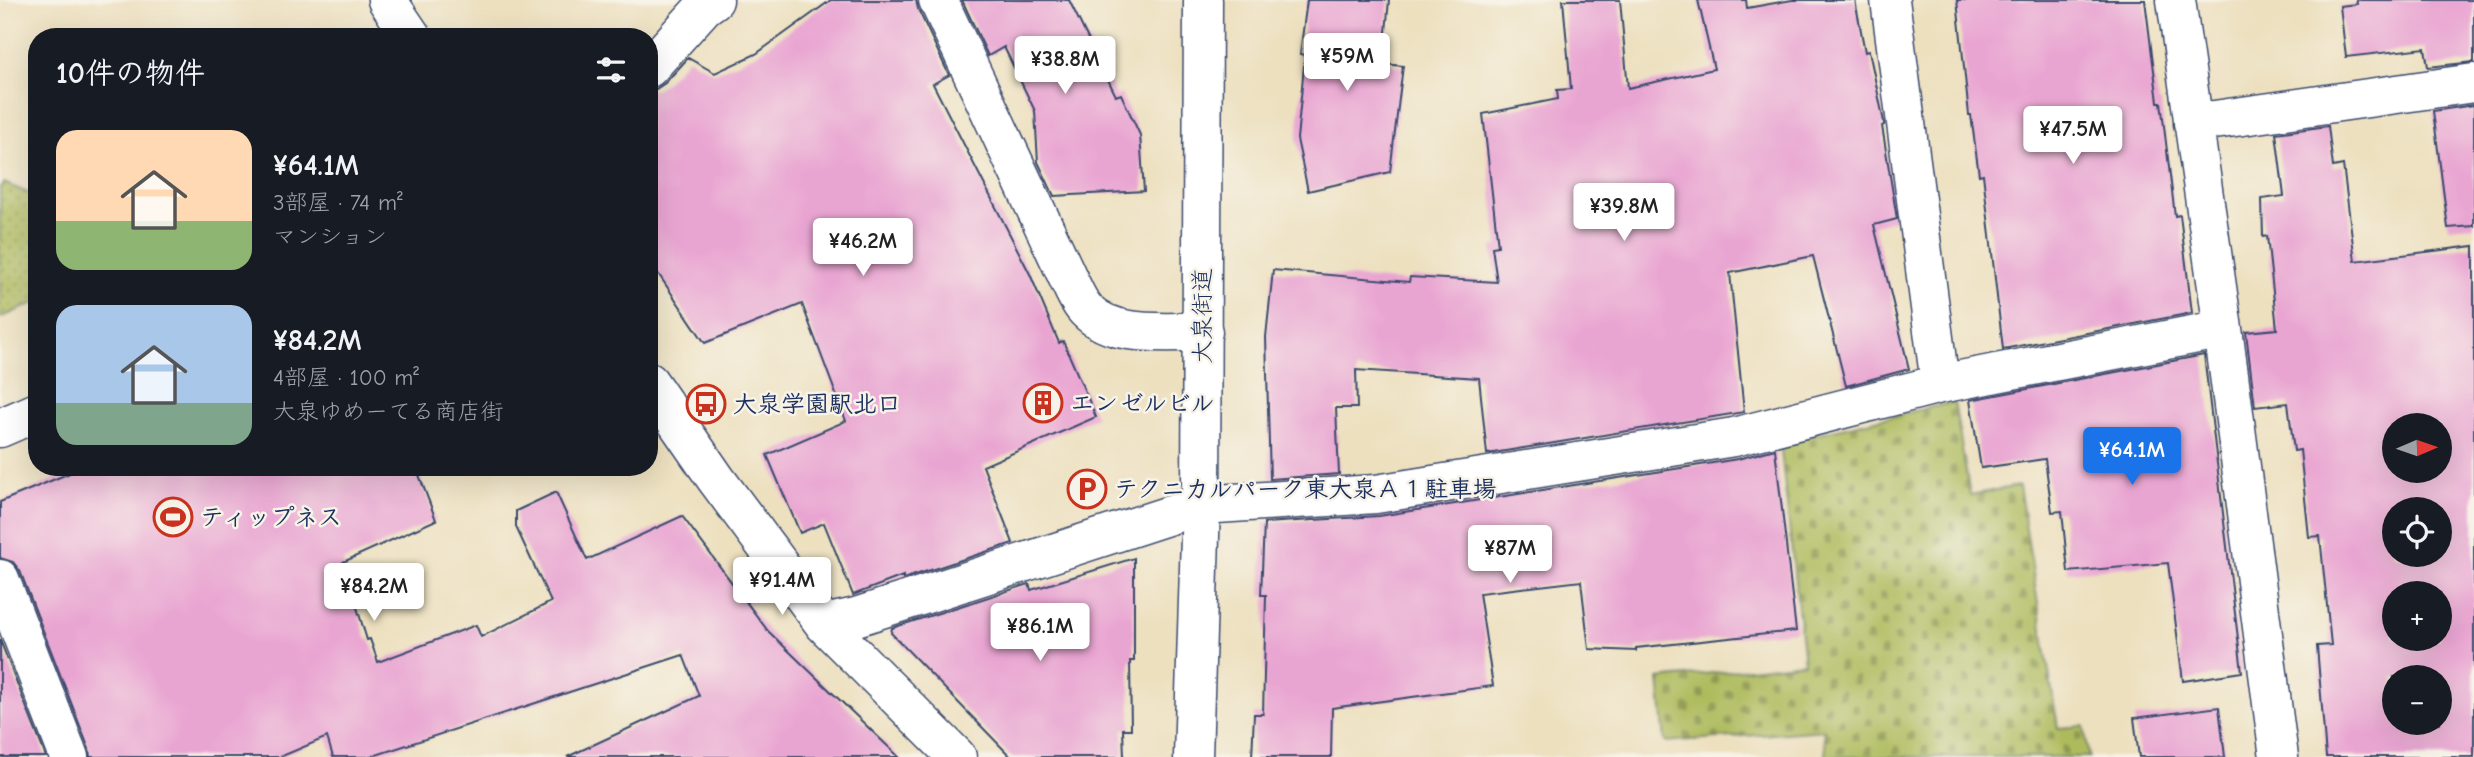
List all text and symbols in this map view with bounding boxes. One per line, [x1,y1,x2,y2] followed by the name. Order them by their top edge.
[1306,34,1388,93] pin: ¥59M
[1008,36,1122,96] pin: ¥38.8M
[1320,42,1374,69] text: ¥59M
[1031,45,1099,72] text: ¥38.8M
[592,51,630,89] icon: filters
[56,56,205,91] text: 10件の物件
[2016,106,2130,166] pin: ¥47.5M
[2039,115,2107,142] text: ¥47.5M
[273,148,359,183] text: ¥64.1M
[112,158,196,242] icon: home
[1567,184,1681,243] pin: ¥39.8M
[273,189,403,216] text: 3部屋 · 74 m²
[1589,192,1659,219] text: ¥39.8M
[806,218,920,278] pin: ¥46.2M
[273,223,387,250] text: マンション
[829,227,897,254] text: ¥46.2M
[1188,268,1216,364] street label: 大泉街道
[273,323,362,358] text: ¥84.2M
[112,333,196,417] icon: home
[273,364,419,391] text: 4部屋 · 100 m²
[1022,382,1064,424] building icon: エンゼルビル
[685,383,727,425] bus stop icon: 大泉学園駅北口
[1070,389,1214,417] place label: エンゼルビル
[733,390,901,418] place label: 大泉学園駅北口
[273,398,503,425] text: 大泉ゆめーてる商店街
[2382,413,2452,483] north arrow
[2382,413,2452,735] map controls
[2075,428,2189,487] pin: ¥64.1M
[2099,436,2165,463] text: ¥64.1M
[1066,468,1108,510] parking icon: テクニカルパーク東大泉Ａ１駐車場
[1114,475,1497,503] place label: テクニカルパーク東大泉Ａ１駐車場
[152,496,194,538] sports icon: ティップネス
[2382,497,2452,567] button: locate
[200,503,342,531] place label: ティップネス
[1469,526,1551,585] pin: ¥87M
[1484,534,1536,561] text: ¥87M
[725,558,839,617] pin: ¥91.4M
[317,564,431,623] pin: ¥84.2M
[749,566,815,593] text: ¥91.4M
[340,572,408,599] text: ¥84.2M
[2382,581,2452,651] button: +
[983,604,1097,663] pin: ¥86.1M
[1007,612,1073,639] text: ¥86.1M
[2382,665,2452,735] button: −

